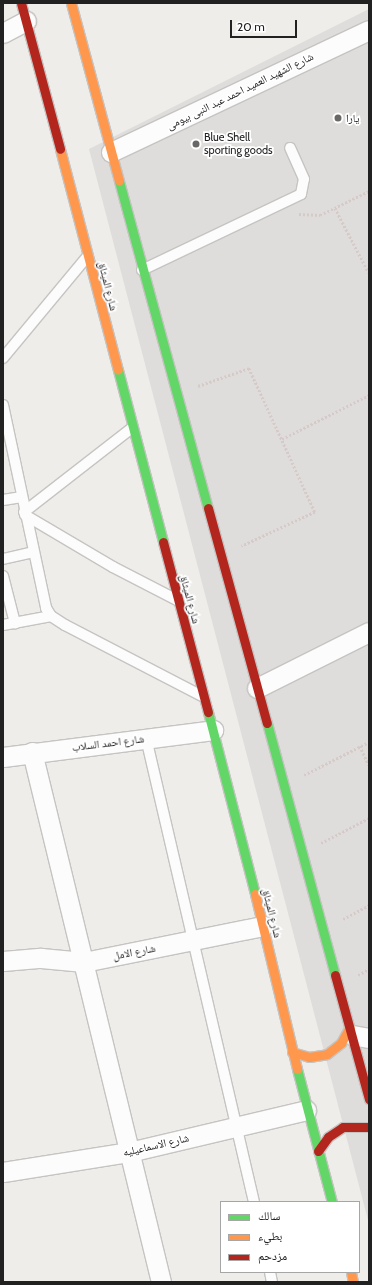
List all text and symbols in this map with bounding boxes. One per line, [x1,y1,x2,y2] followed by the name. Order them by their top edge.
[232,12,299,38] scale bar
[237,19,265,34] text: 20 m
[164,50,316,132] street label: شارع الشهيد العميد احمد عبد النبى بيومى
[346,111,359,125] place label: يارا
[333,113,343,123] marker: يارا
[204,131,273,157] place label: Blue Shell sporting goods
[191,139,201,149] marker: Blue Shell sporting goods
[95,260,121,312] street label: شارع الميثاق
[177,573,203,625] street label: شارع الميثاق
[71,732,145,754] street label: شارع احمد السلاب
[259,887,285,939] street label: شارع الميثاق
[112,941,156,963] street label: شارع الامل
[122,1131,190,1159] street label: شارع الاسماعيليه
[220,1201,360,1273] legend
[258,1208,280,1223] text: سالك
[258,1228,282,1243] text: بطيء
[258,1248,287,1263] text: مزدحم

